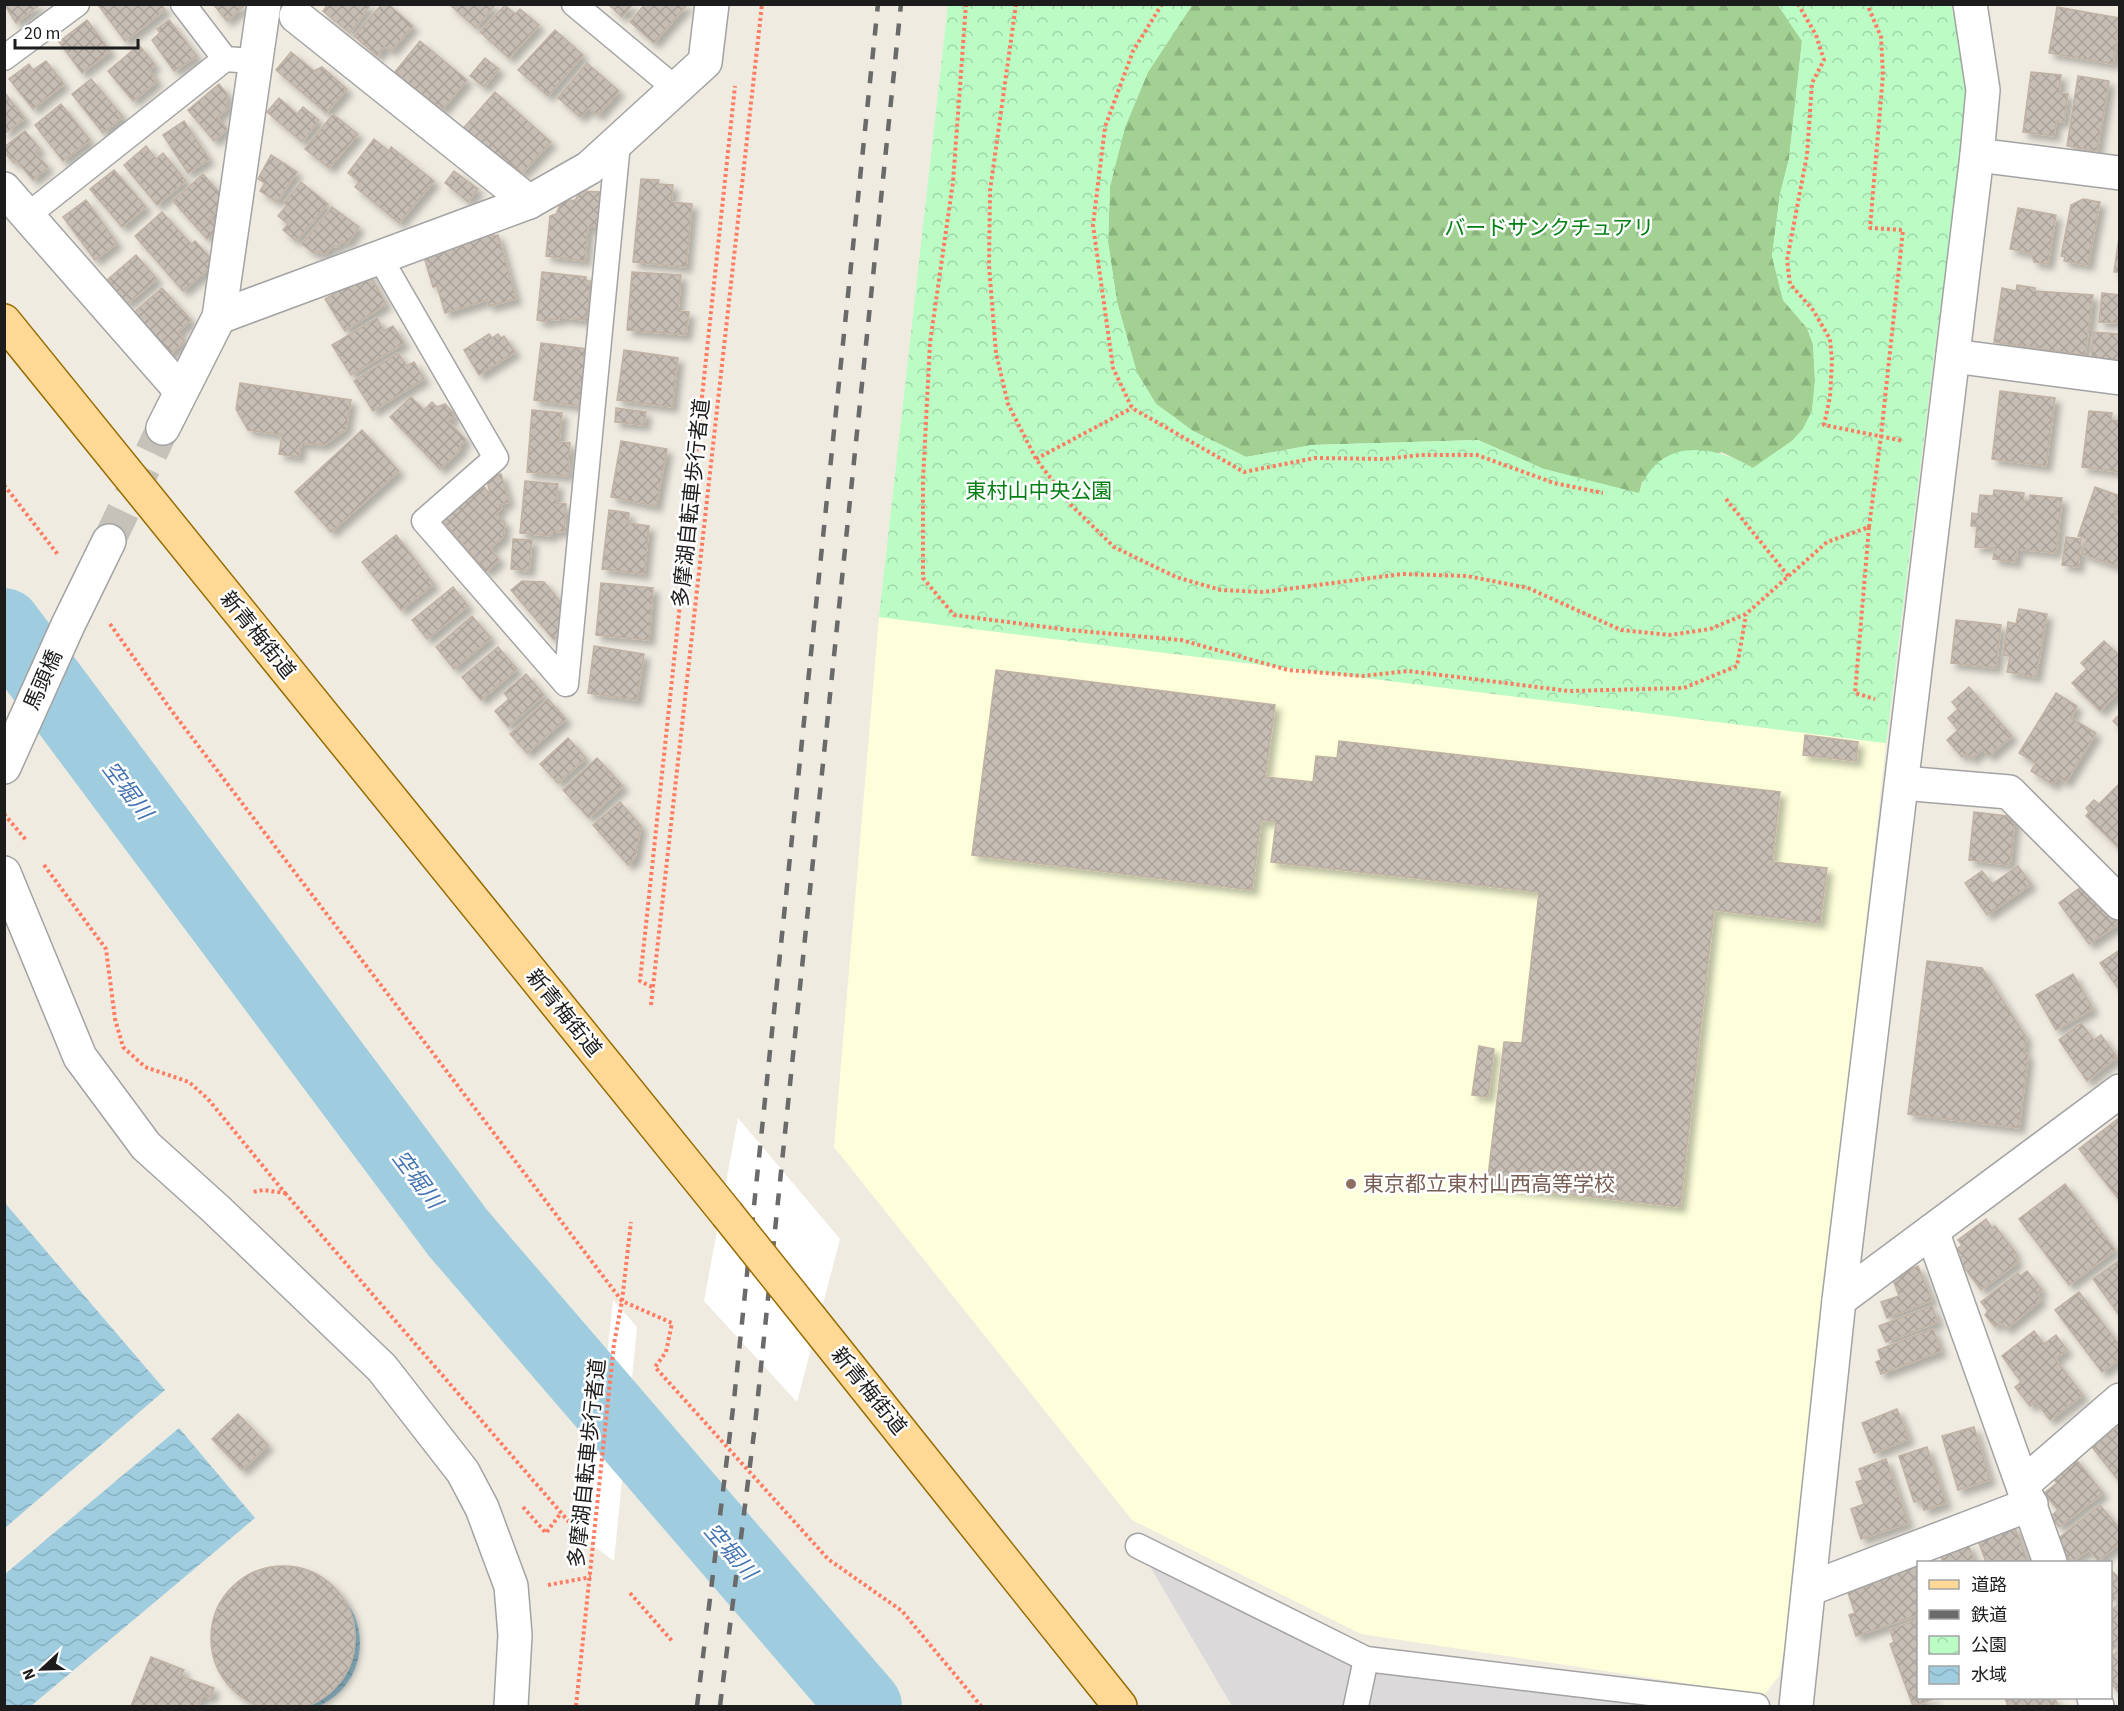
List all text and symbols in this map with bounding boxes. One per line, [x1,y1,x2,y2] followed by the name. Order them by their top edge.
[15,12,138,50] scale bar
[24,21,60,46] text: 20 m
[1444,213,1654,243] park label: バードサンクチュアリ
[665,397,717,609] street label: 多摩湖自転車歩行者道
[966,476,1113,506] park label: 東村山中央公園
[213,585,303,685] street label: 新青梅街道
[16,645,70,715] street label: 馬頭橋
[95,755,161,828] water label: 空堀川
[519,963,609,1063] street label: 新青梅街道
[385,1144,451,1217] water label: 空堀川
[1363,1169,1615,1199] place label: 東京都立東村山西高等学校
[1344,1177,1358,1191] marker: 東京都立東村山西高等学校
[824,1341,914,1441] street label: 新青梅街道
[561,1357,613,1569] street label: 多摩湖自転車歩行者道
[697,1516,765,1589] water label: 空堀川
[1917,1561,2112,1699] legend
[1971,1573,2007,1598] text: 道路
[1971,1603,2007,1628] text: 鉄道
[1971,1633,2007,1658] text: 公園
[12,1639,72,1699] north arrow
[1971,1663,2007,1688] text: 水域
[17,1665,41,1683] text: N

